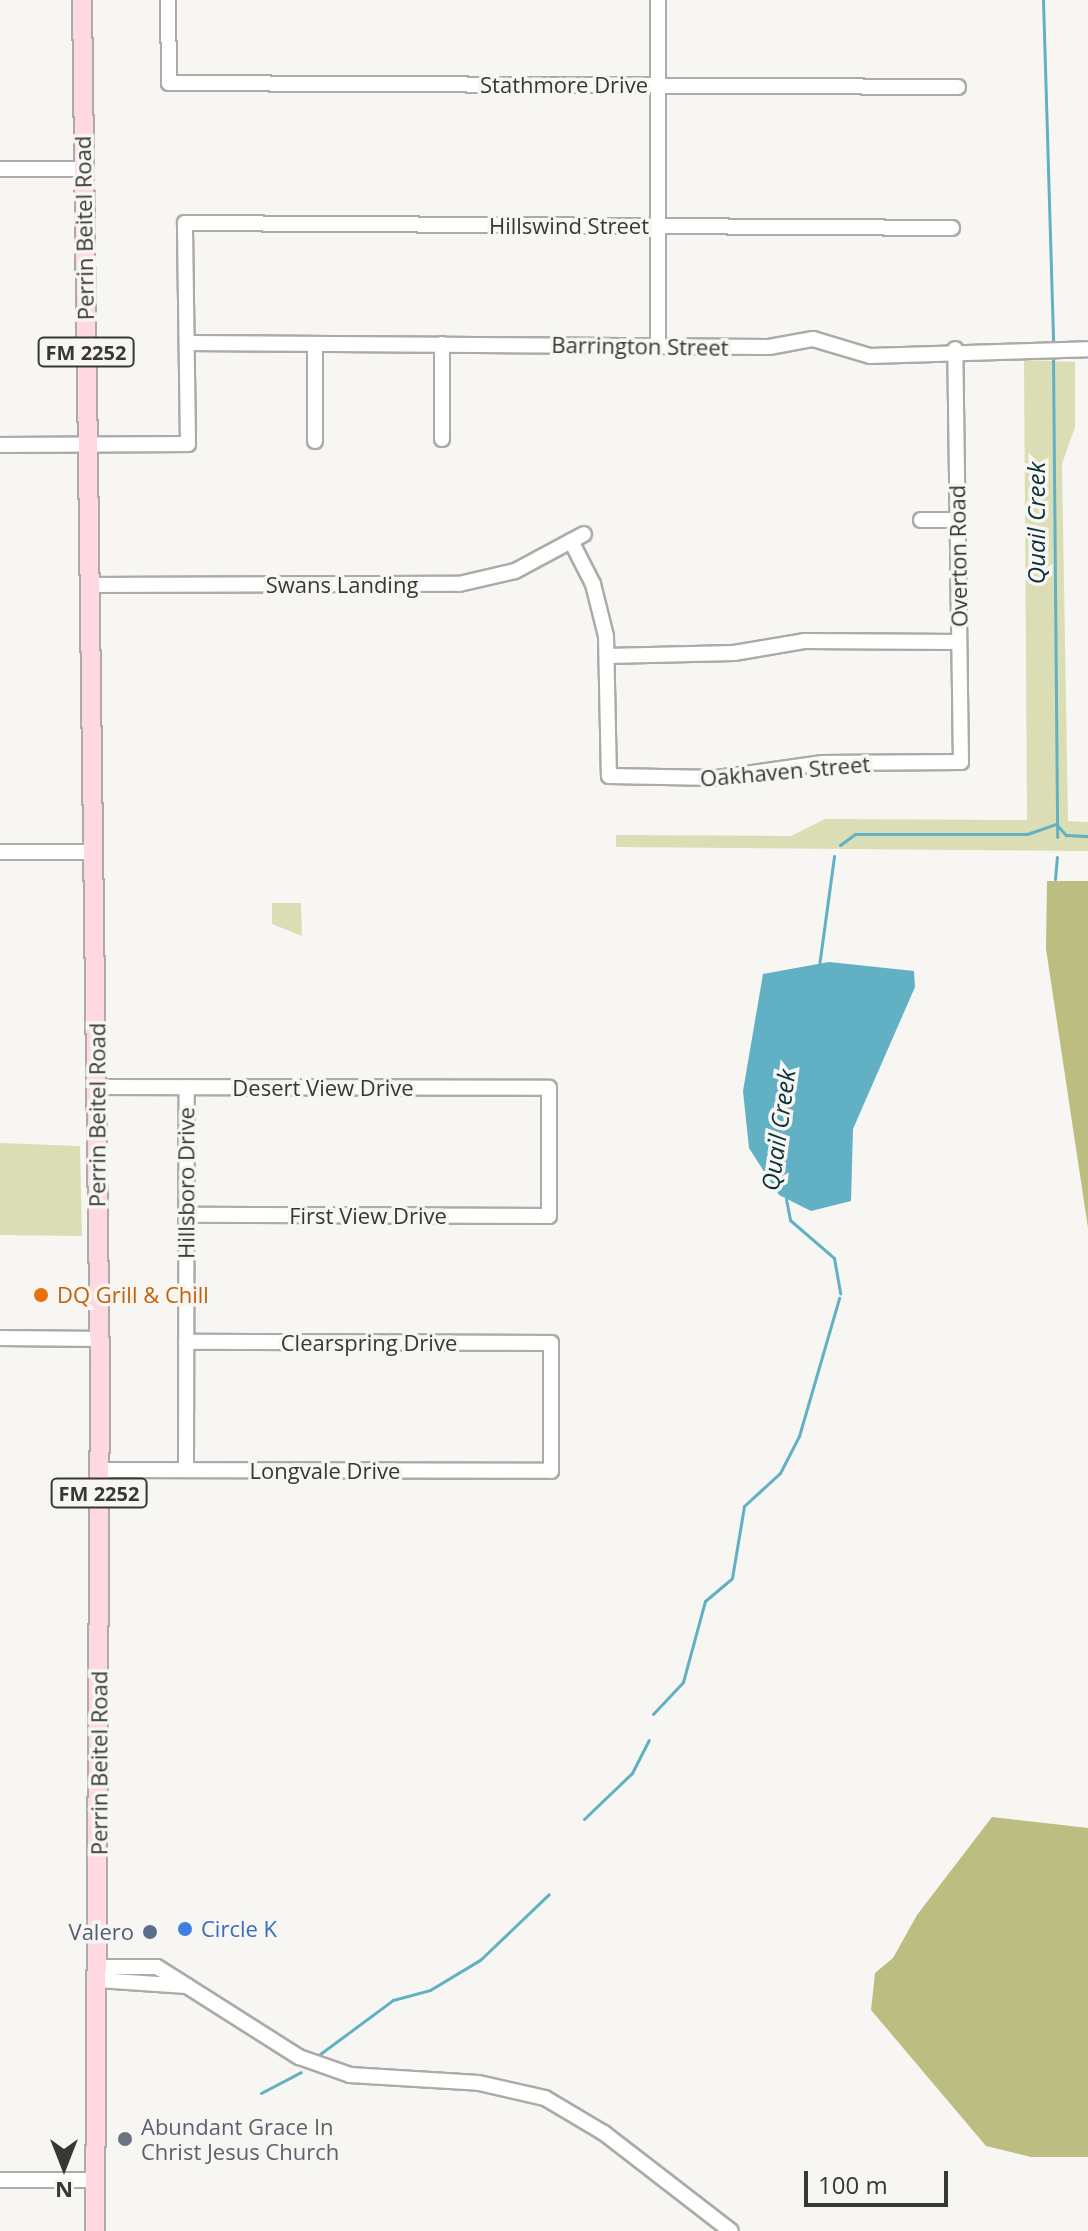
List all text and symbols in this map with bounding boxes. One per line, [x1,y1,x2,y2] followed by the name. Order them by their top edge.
[480,72,648,98] street label: Stathmore Drive
[69,136,99,320] street label: Perrin Beitel Road
[489,213,649,239] street label: Hillswind Street
[551,331,729,361] street label: Barrington Street
[36,336,136,368] road number: FM 2252
[1022,462,1050,584] water label: Quail Creek
[944,485,972,627] street label: Overton Road
[266,572,418,598] street label: Swans Landing
[699,750,871,792] street label: Oakhaven Street
[84,1023,110,1207] street label: Perrin Beitel Road
[755,1067,801,1193] water label: Quail Creek
[232,1075,414,1101] street label: Desert View Drive
[173,1107,199,1259] street label: Hillsboro Drive
[289,1203,447,1229] street label: First View Drive
[57,1282,209,1308] place label: DQ Grill & Chill
[32,1286,50,1304] marker: DQ Grill & Chill
[281,1330,457,1356] street label: Clearspring Drive
[250,1458,400,1484] street label: Longvale Drive
[49,1477,149,1509] road number: FM 2252
[86,1671,112,1855] street label: Perrin Beitel Road
[201,1916,277,1942] place label: Circle K
[69,1919,134,1945] place label: Valero
[176,1920,194,1938] marker: Circle K
[141,1923,159,1941] marker: Valero
[141,2113,339,2164] place label: Abundant Grace In Christ Jesus Church
[24,2127,104,2207] north arrow
[116,2130,134,2148] marker: Abundant Grace In Christ Jesus Church
[808,2155,952,2205] scale bar
[818,2168,888,2201] text: 100 m
[55,2176,73,2206] text: N

